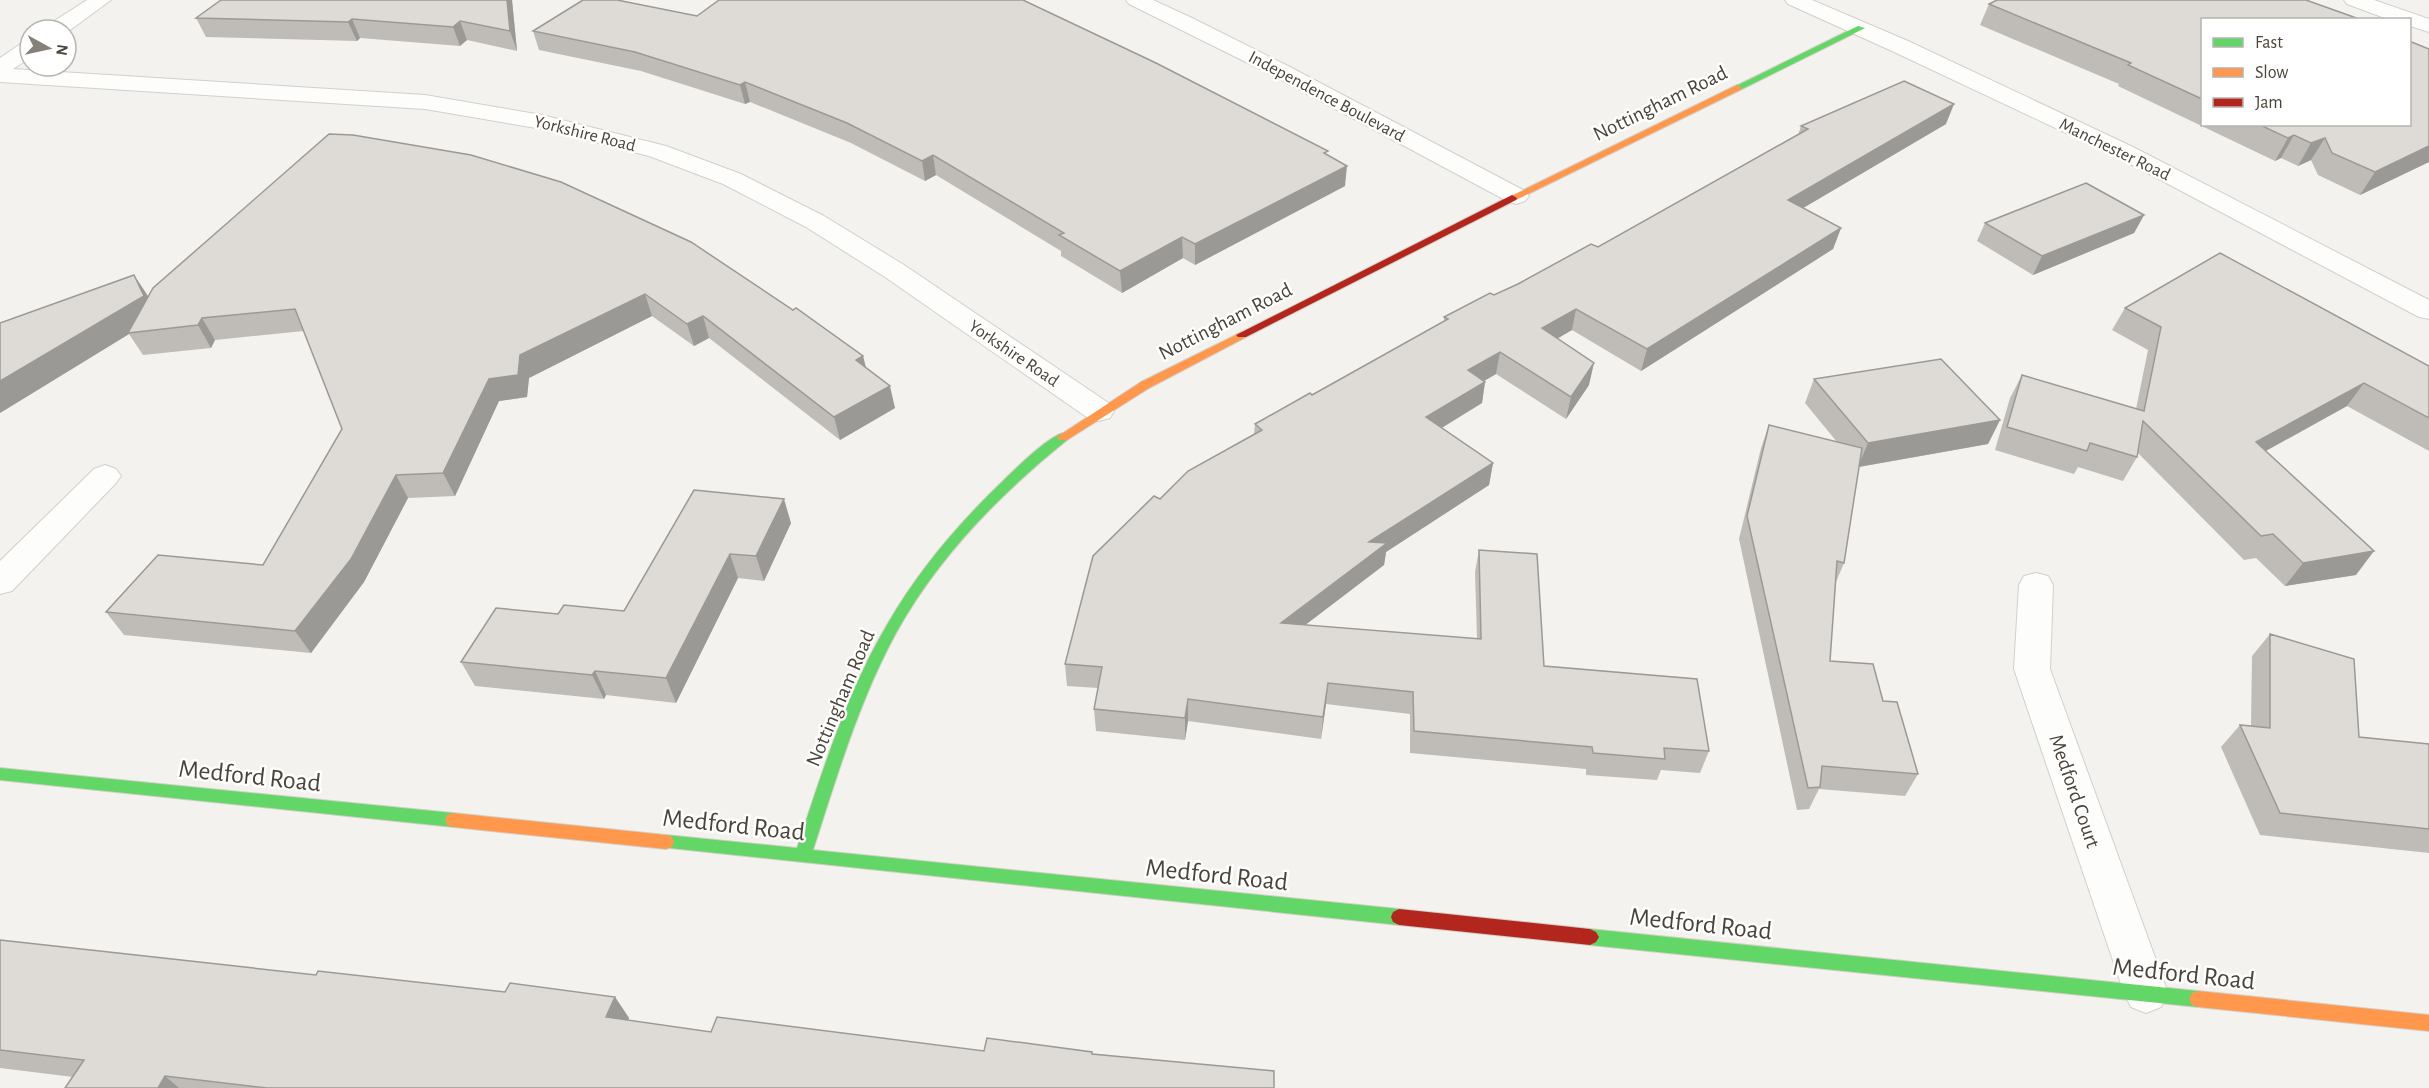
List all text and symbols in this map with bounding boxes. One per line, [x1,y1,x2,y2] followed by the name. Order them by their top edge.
[18,18,78,78] north arrow
[2201,18,2411,126] legend
[2255,34,2283,52] text: Fast
[53,43,71,57] text: N
[1245,48,1408,146] street label: Independence Boulevard
[1590,62,1731,145] street label: Nottingham Road
[2255,64,2288,82] text: Slow
[2255,94,2283,112] text: Jam
[532,113,638,155] street label: Yorkshire Road
[2056,115,2173,185] street label: Manchester Road
[1155,279,1295,364] street label: Nottingham Road
[965,317,1062,390] street label: Yorkshire Road
[802,627,879,770] street label: Nottingham Road
[2045,732,2104,851] street label: Medford Court
[177,756,322,796] street label: Medford Road
[661,805,806,845] street label: Medford Road
[1144,855,1289,895] street label: Medford Road
[1628,904,1773,944] street label: Medford Road
[2111,954,2256,994] street label: Medford Road

